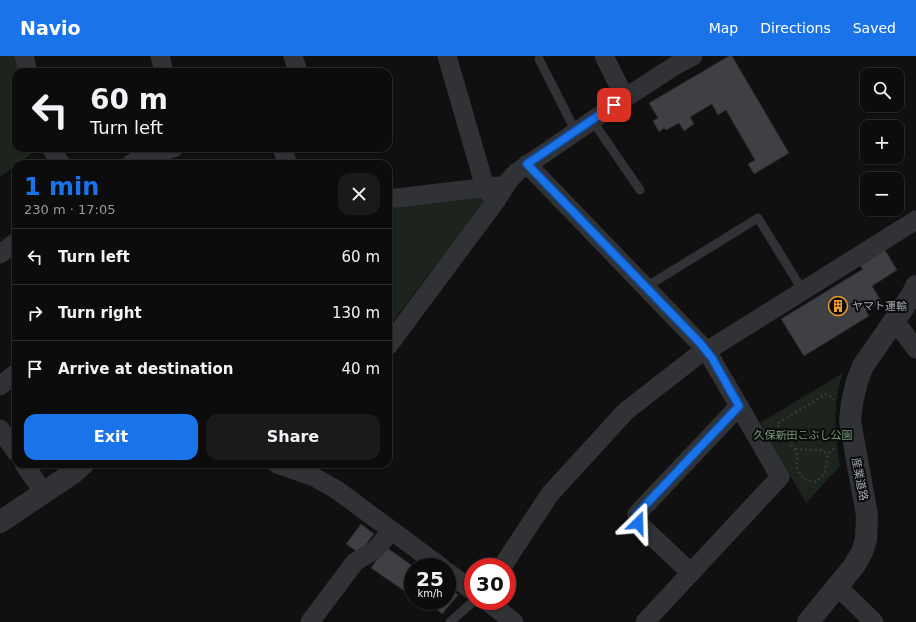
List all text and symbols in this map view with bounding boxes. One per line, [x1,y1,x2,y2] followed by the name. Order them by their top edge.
[20,17,81,39] text: Navio
[709,20,738,36] text: Map
[760,20,831,36] text: Directions
[853,20,896,36] text: Saved
[860,68,904,216] map controls
[860,68,904,112] button: search
[90,83,168,116] text: 60 m
[24,84,76,136] icon: left
[597,88,631,122] pin
[603,94,625,116] icon: arrive
[90,117,163,138] text: Turn left
[860,120,904,164] button: +
[860,172,904,216] button: −
[24,173,99,201] text: 1 min
[338,173,380,215] button: close
[24,202,115,217] text: 230 m · 17:05
[24,246,46,268] icon: left
[58,248,130,266] text: Turn left
[342,248,380,266] text: 60 m
[827,295,849,317] building icon: ヤマト運輸
[852,300,907,313] place label: ヤマト運輸
[24,302,46,324] icon: right
[58,304,142,322] text: Turn right
[332,304,380,322] text: 130 m
[24,358,46,380] icon: arrive
[58,360,233,378] text: Arrive at destination
[342,360,380,378] text: 40 m
[24,414,198,460] button: Exit
[206,414,380,460] button: Share
[754,429,853,442] park label: 久保新田こぶし公園
[849,456,870,502] street label: 産業道路
[617,502,659,544] position arrow
[464,558,516,610] speed limit sign: 30
[416,567,444,591] text: 25
[417,588,443,599] text: km/h

